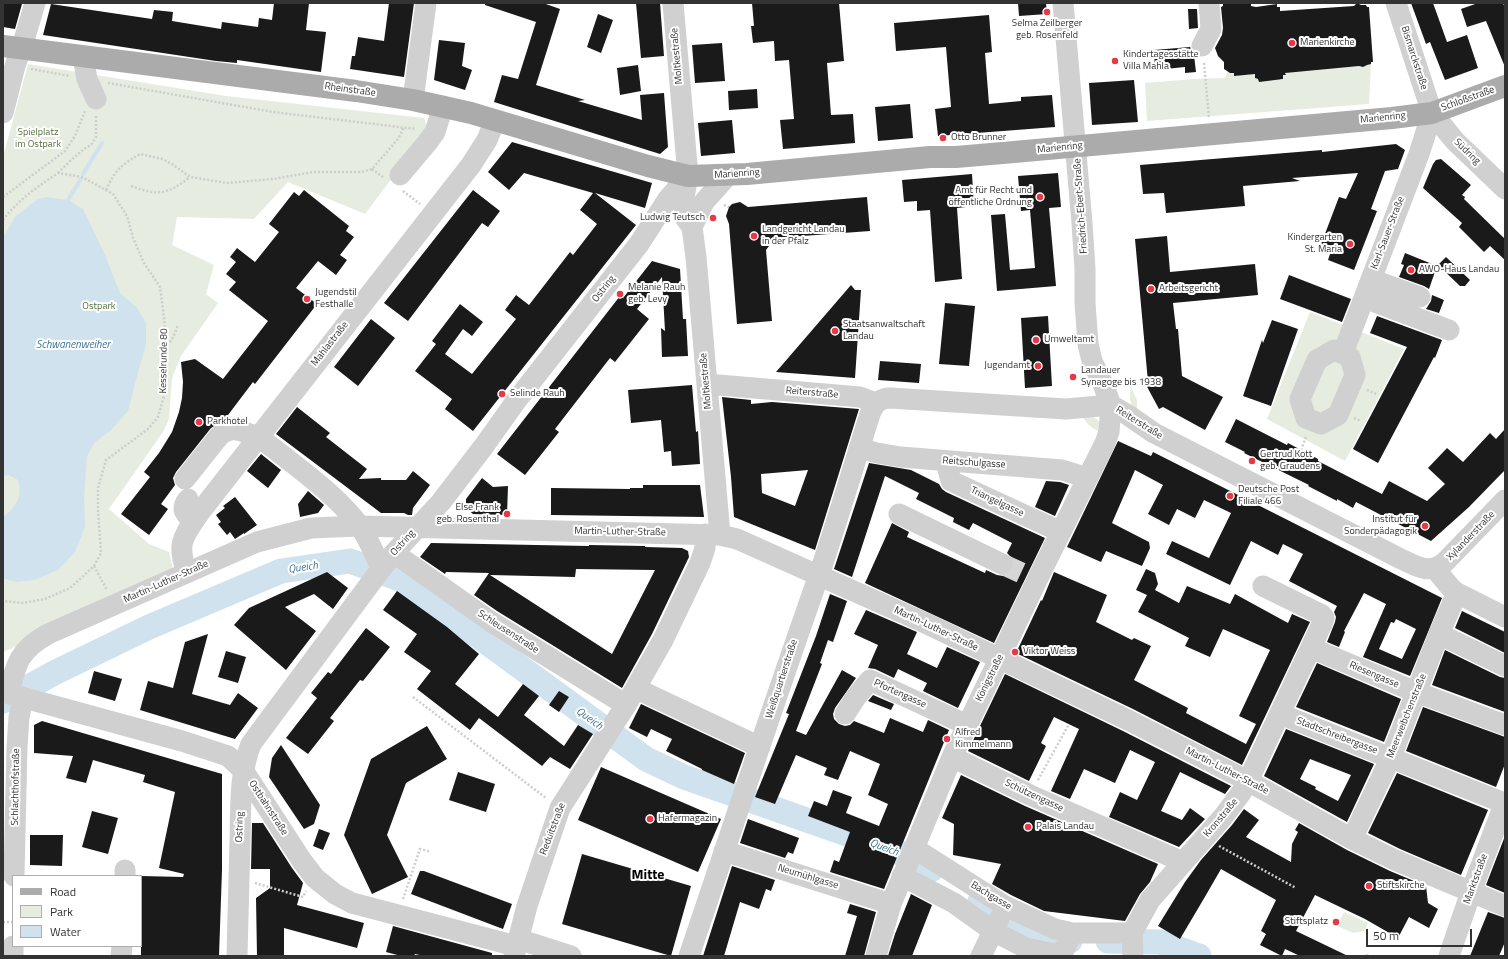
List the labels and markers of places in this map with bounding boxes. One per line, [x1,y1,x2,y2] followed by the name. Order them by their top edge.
[1042,7,1052,17] marker: Selma Zeilberger geb. Rosenfeld
[1012,18,1082,42] place label: Selma Zeilberger geb. Rosenfeld
[1300,37,1355,49] place label: Marienkirche
[1287,38,1297,48] marker: Marienkirche
[1123,49,1199,72] place label: Kindertagesstätte Villa Mahla
[1110,56,1120,66] marker: Kindertagesstätte Villa Mahla
[951,132,1006,144] place label: Otto Brunner
[938,133,948,143] marker: Otto Brunner
[948,185,1032,208] place label: Amt für Recht und öffentliche Ordnung
[1035,192,1045,202] marker: Amt für Recht und öffentliche Ordnung
[640,212,705,224] place label: Ludwig Teutsch
[708,213,718,223] marker: Ludwig Teutsch
[762,224,844,248] place label: Landgericht Landau in der Pfalz
[749,231,759,241] marker: Landgericht Landau in der Pfalz
[1287,232,1342,256] place label: Kindergarten St. Maria
[1345,239,1355,249] marker: Kindergarten St. Maria
[1419,264,1499,276] place label: AWO-Haus Landau
[1406,265,1416,275] marker: AWO-Haus Landau
[628,282,685,306] place label: Melanie Rauh geb. Levy
[1159,283,1218,295] place label: Arbeitsgericht
[1146,284,1156,294] marker: Arbeitsgericht
[315,287,357,310] place label: Jugendstil Festhalle
[615,289,625,299] marker: Melanie Rauh geb. Levy
[302,294,312,304] marker: Jugendstil Festhalle
[843,319,925,342] place label: Staatsanwaltschaft Landau
[830,326,840,336] marker: Staatsanwaltschaft Landau
[1044,334,1094,346] place label: Umweltamt
[1031,335,1041,345] marker: Umweltamt
[984,360,1030,372] place label: Jugendamt
[1033,361,1043,371] marker: Jugendamt
[1081,365,1161,388] place label: Landauer Synagoge bis 1938
[1068,372,1078,382] marker: Landauer Synagoge bis 1938
[510,388,565,400] place label: Selinde Rauh
[497,389,507,399] marker: Selinde Rauh
[207,416,248,428] place label: Parkhotel
[194,417,204,427] marker: Parkhotel
[1260,449,1320,472] place label: Gertrud Kott geb. Graudens
[1247,456,1257,466] marker: Gertrud Kott geb. Graudens
[1238,484,1299,508] place label: Deutsche Post Filiale 466
[1225,491,1235,501] marker: Deutsche Post Filiale 466
[437,502,499,526] place label: Else Frank geb. Rosenthal
[502,509,512,519] marker: Else Frank geb. Rosenthal
[1344,514,1417,538] place label: Institut für Sonderpädagogik
[1420,521,1430,531] marker: Institut für Sonderpädagogik
[1023,646,1075,658] place label: Viktor Weiss
[1010,647,1020,657] marker: Viktor Weiss
[955,727,1011,750] place label: Alfred Kimmelmann
[942,734,952,744] marker: Alfred Kimmelmann
[658,813,717,825] place label: Hafermagazin
[645,814,655,824] marker: Hafermagazin
[1036,821,1094,833] place label: Palais Landau
[1023,822,1033,832] marker: Palais Landau
[1377,880,1425,892] place label: Stiftskirche
[1364,881,1374,891] marker: Stiftskirche
[1285,916,1328,928] place label: Stiftsplatz
[1331,917,1341,927] marker: Stiftsplatz

